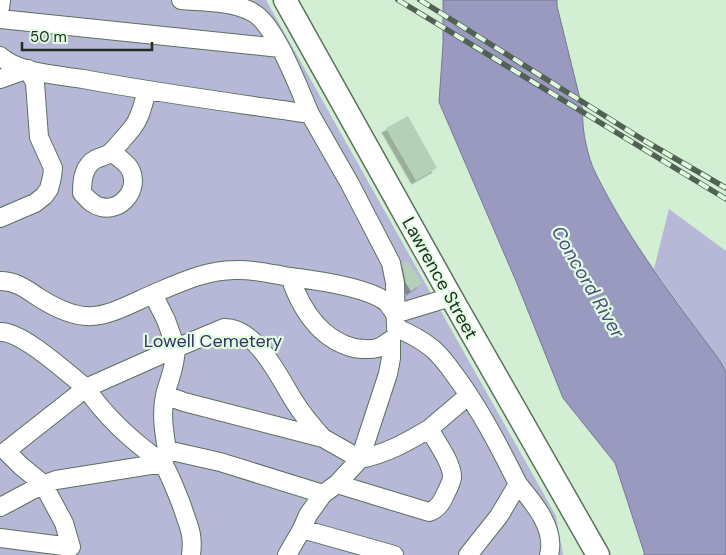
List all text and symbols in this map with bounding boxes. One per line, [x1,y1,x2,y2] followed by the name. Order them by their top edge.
[22,20,152,52] scale bar
[30,27,67,47] text: 50 m
[397,213,483,343] street label: Lawrence Street
[546,221,631,344] water label: Concord River
[144,329,282,353] park label: Lowell Cemetery

